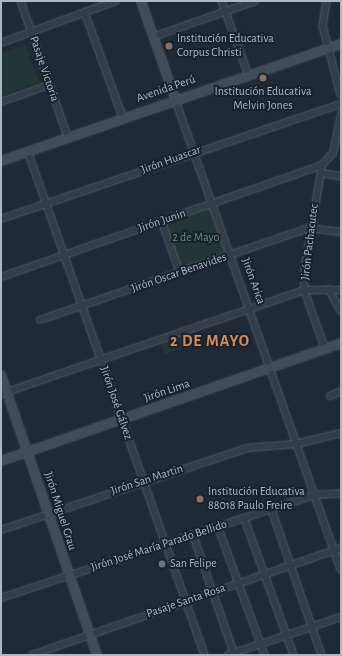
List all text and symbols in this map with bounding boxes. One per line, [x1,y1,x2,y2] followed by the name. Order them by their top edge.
[177,32,274,60] place label: Institución Educativa Corpus Christi
[26,34,62,104] street label: Pasaje Victoria
[164,41,174,51] marker: Institución Educativa Corpus Christi
[135,72,197,106] street label: Avenida Perú
[258,73,268,83] marker: Institución Educativa Melvin Jones
[215,85,311,113] place label: Institución Educativa Melvin Jones
[139,143,203,177] street label: Jirón Huascar
[298,203,322,281] street label: Jirón Pachacutec
[136,206,188,236] street label: Jirón Junin
[173,231,219,245] park label: 2 de Mayo
[129,250,229,296] street label: Jirón Oscar Benavides
[238,256,268,306] street label: Jirón Arica
[170,331,250,351] district label: 2 DE MAYO
[97,364,135,442] street label: Jirón José Gálvez
[142,376,192,406] street label: Jirón Lima
[109,462,185,498] street label: Jirón San Martin
[41,470,79,552] street label: Jirón Miguel Grau
[208,485,305,513] place label: Institución Educativa 88018 Paulo Freire
[195,494,205,504] marker: Institución Educativa 88018 Paulo Freire
[89,517,229,575] street label: Jirón José María Parado Bellido
[170,557,217,571] place label: San Felipe
[157,559,167,569] marker: San Felipe
[145,581,227,621] street label: Pasaje Santa Rosa

